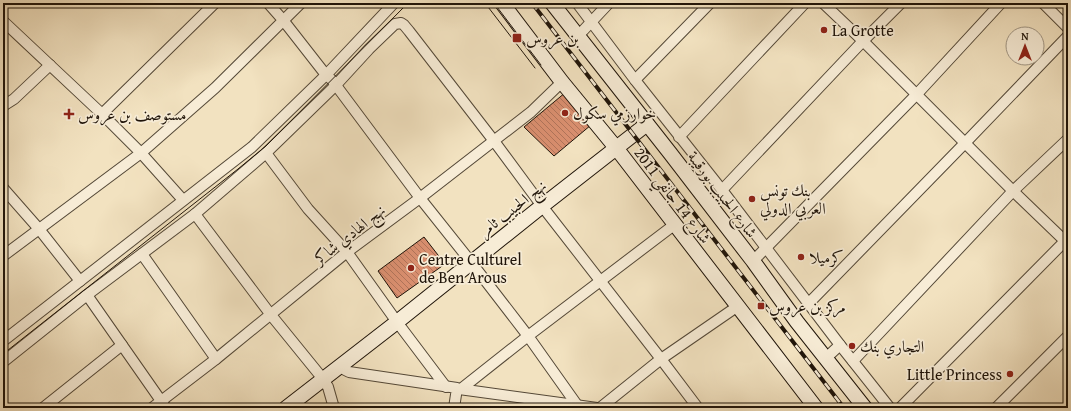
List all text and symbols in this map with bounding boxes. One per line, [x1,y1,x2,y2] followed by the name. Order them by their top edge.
[832,18,894,42] place label: La Grotte
[819,25,829,35] marker: La Grotte
[526,26,579,50] place label: بن عروس
[1005,26,1045,66] north arrow
[1021,28,1029,44] text: N
[511,32,523,44] marker: بن عروس
[573,101,656,126] place label: خوارزمي سكول
[78,102,186,126] place label: مستوصف بن عروس
[63,108,75,120] marker: مستوصف بن عروس
[560,108,570,118] marker: خوارزمي سكول
[625,142,717,251] street label: شارع 14 جانفي 2011
[681,145,764,244] street label: شارع الحبيب بورقيبة
[473,174,553,245] street label: نهج الحبيب ثامر
[760,178,826,221] place label: بنك تونس العربي الدولي
[747,194,757,204] marker: بنك تونس العربي الدولي
[306,198,392,274] street label: نهج الهادي شاكر
[809,245,844,269] place label: كرميلا
[419,247,522,289] place label: Centre Culturel de Ben Arous
[796,252,806,262] marker: كرميلا
[406,263,416,273] marker: Centre Culturel de Ben Arous
[769,294,846,318] place label: مركز بن عروس
[756,301,766,311] marker: مركز بن عروس
[860,334,924,359] place label: التجاري بنك
[847,341,857,351] marker: التجاري بنك
[907,362,1002,386] place label: Little Princess
[1005,369,1015,379] marker: Little Princess

